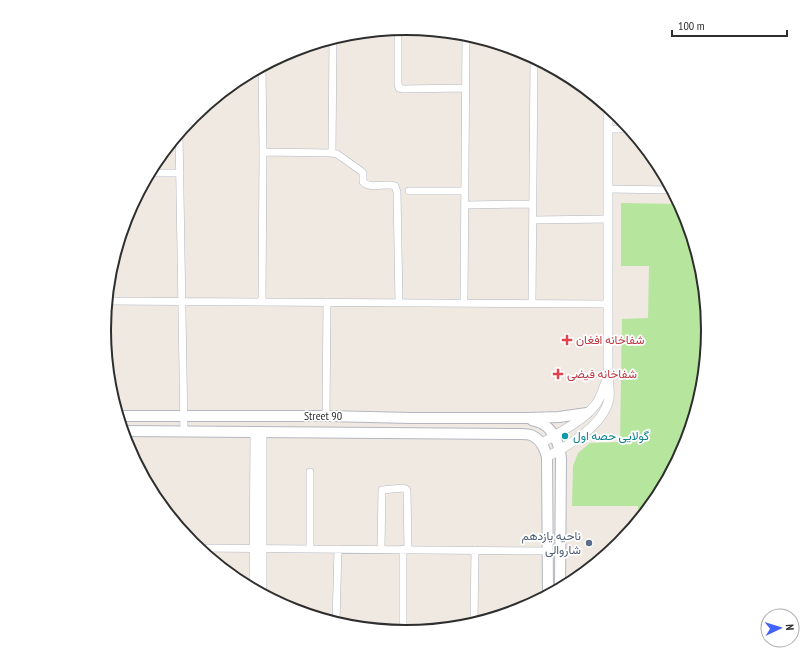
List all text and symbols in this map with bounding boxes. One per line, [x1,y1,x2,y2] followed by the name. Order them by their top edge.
[672,12,787,38] scale bar
[678,18,705,33] text: 100 m
[576,332,644,347] place label: شفاخانه افغان
[561,334,573,346] marker: شفاخانه افغان
[567,366,637,382] place label: شفاخانه فیضی
[552,368,564,380] marker: شفاخانه فیضی
[304,408,342,423] street label: Street 90
[573,428,649,444] place label: گولایی حصه اول
[560,431,570,441] marker: گولایی حصه اول
[522,528,581,558] place label: ناحیه یازدهم شاروالی
[584,538,594,548] marker: ناحیه یازدهم شاروالی
[760,608,800,648] north arrow
[783,624,797,631] text: N

